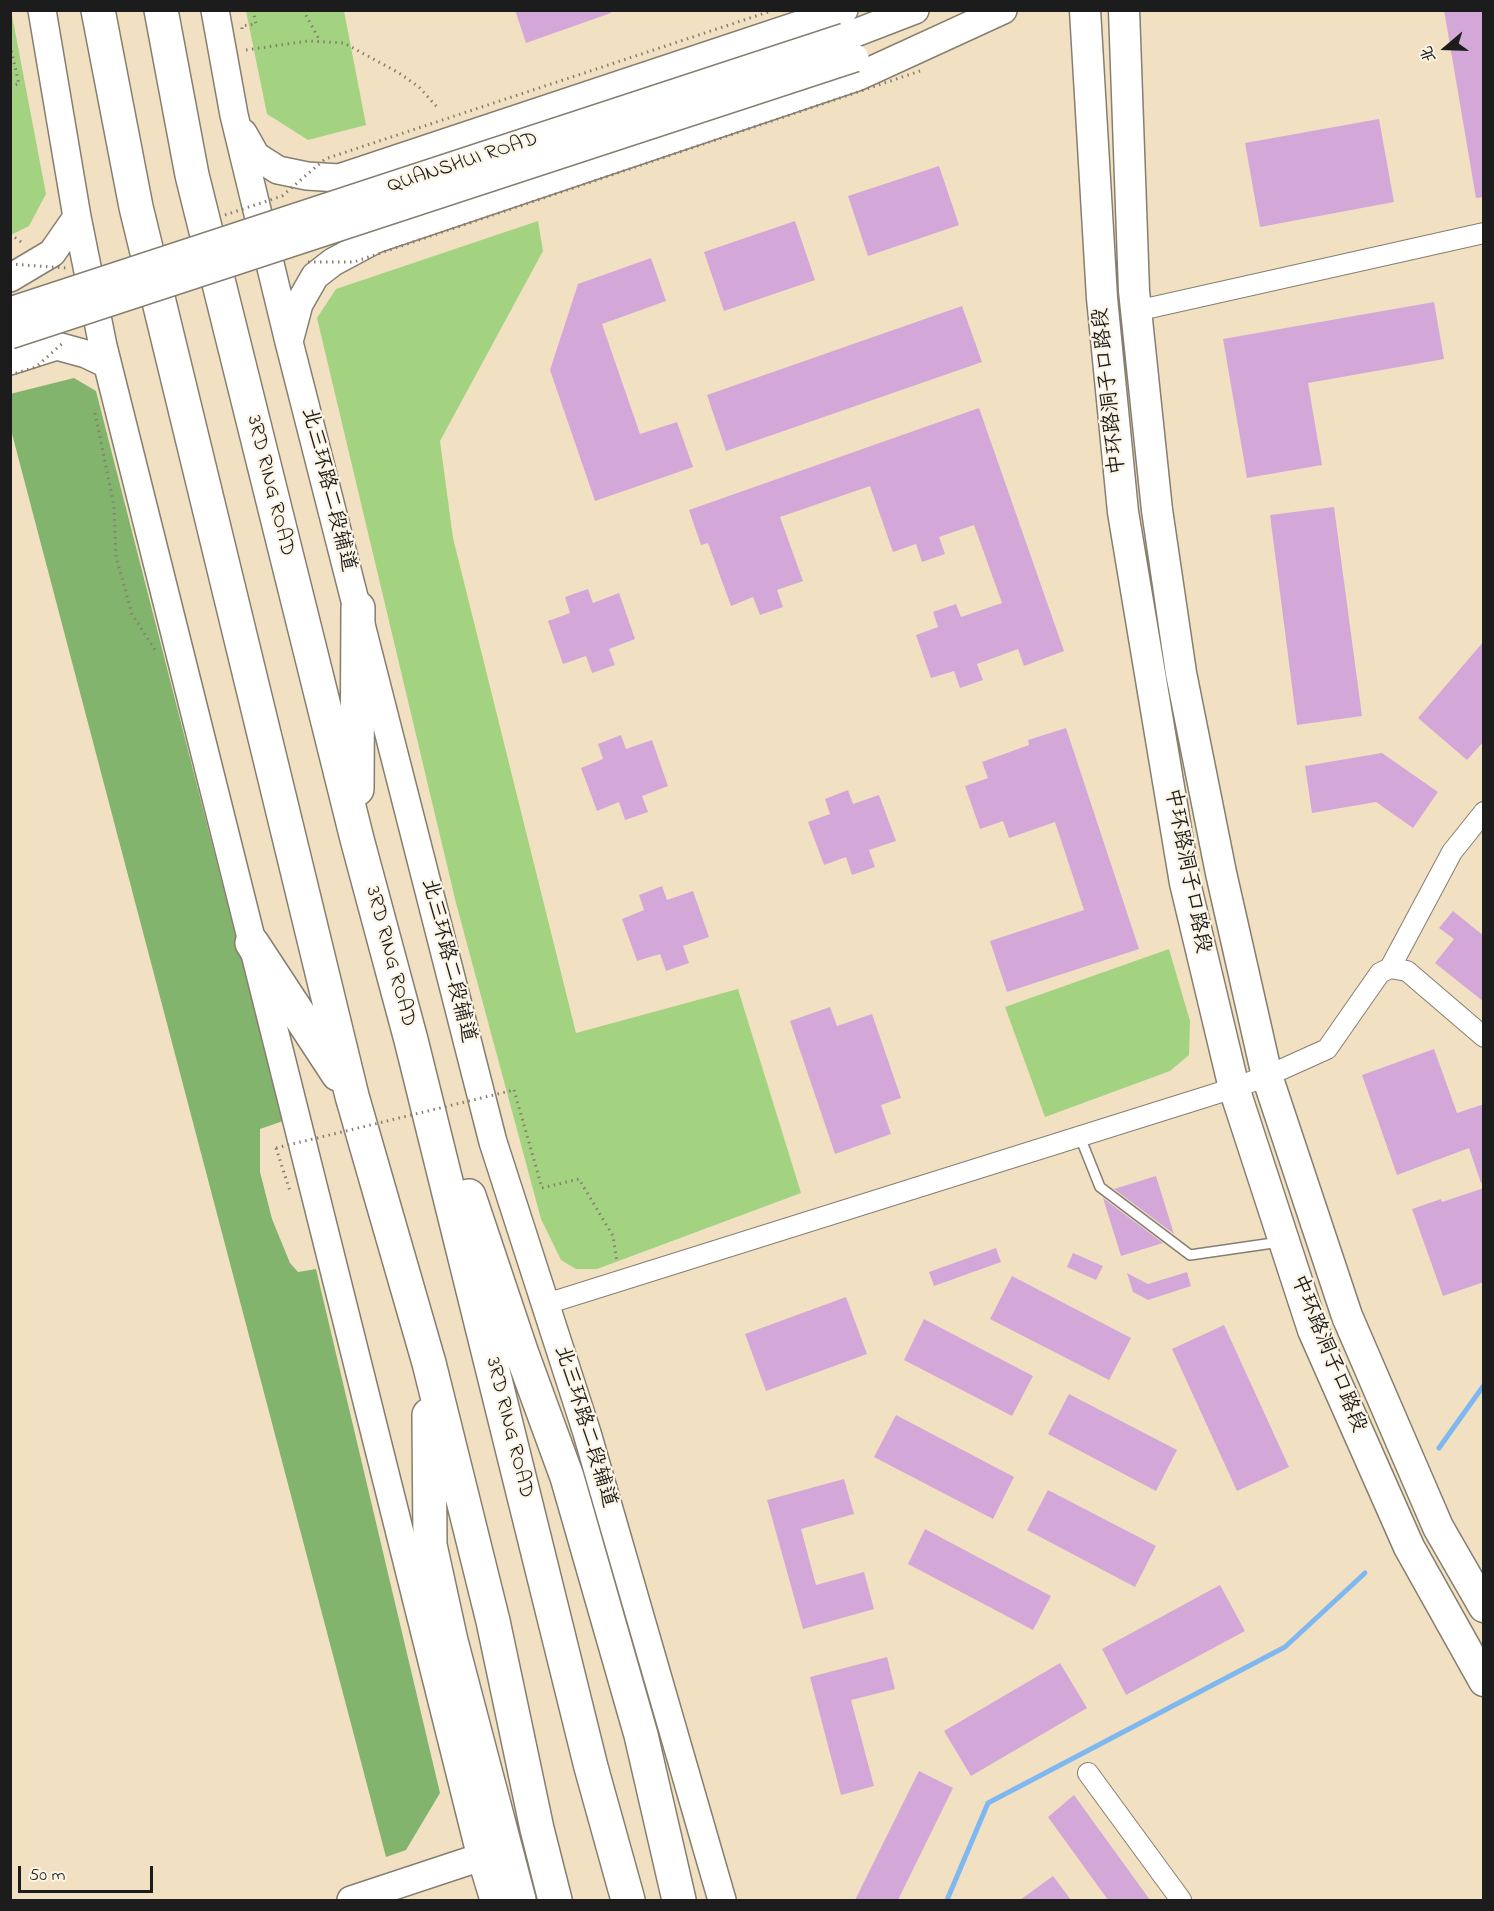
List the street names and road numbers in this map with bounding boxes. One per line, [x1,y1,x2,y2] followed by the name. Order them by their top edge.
[384,128,542,200] street label: QUANSHUI ROAD
[1090,306,1132,476] street label: 中环路洞子口路段
[294,405,360,575] street label: 北三环路二段辅道
[239,413,299,559] street label: 3RD RING ROAD
[1158,786,1214,956] street label: 中环路洞子口路段
[414,876,480,1046] street label: 北三环路二段辅道
[358,884,420,1030] street label: 3RD RING ROAD
[1284,1271,1370,1437] street label: 中环路洞子口路段
[547,1343,621,1511] street label: 北三环路二段辅道
[478,1355,538,1501] street label: 3RD RING ROAD

